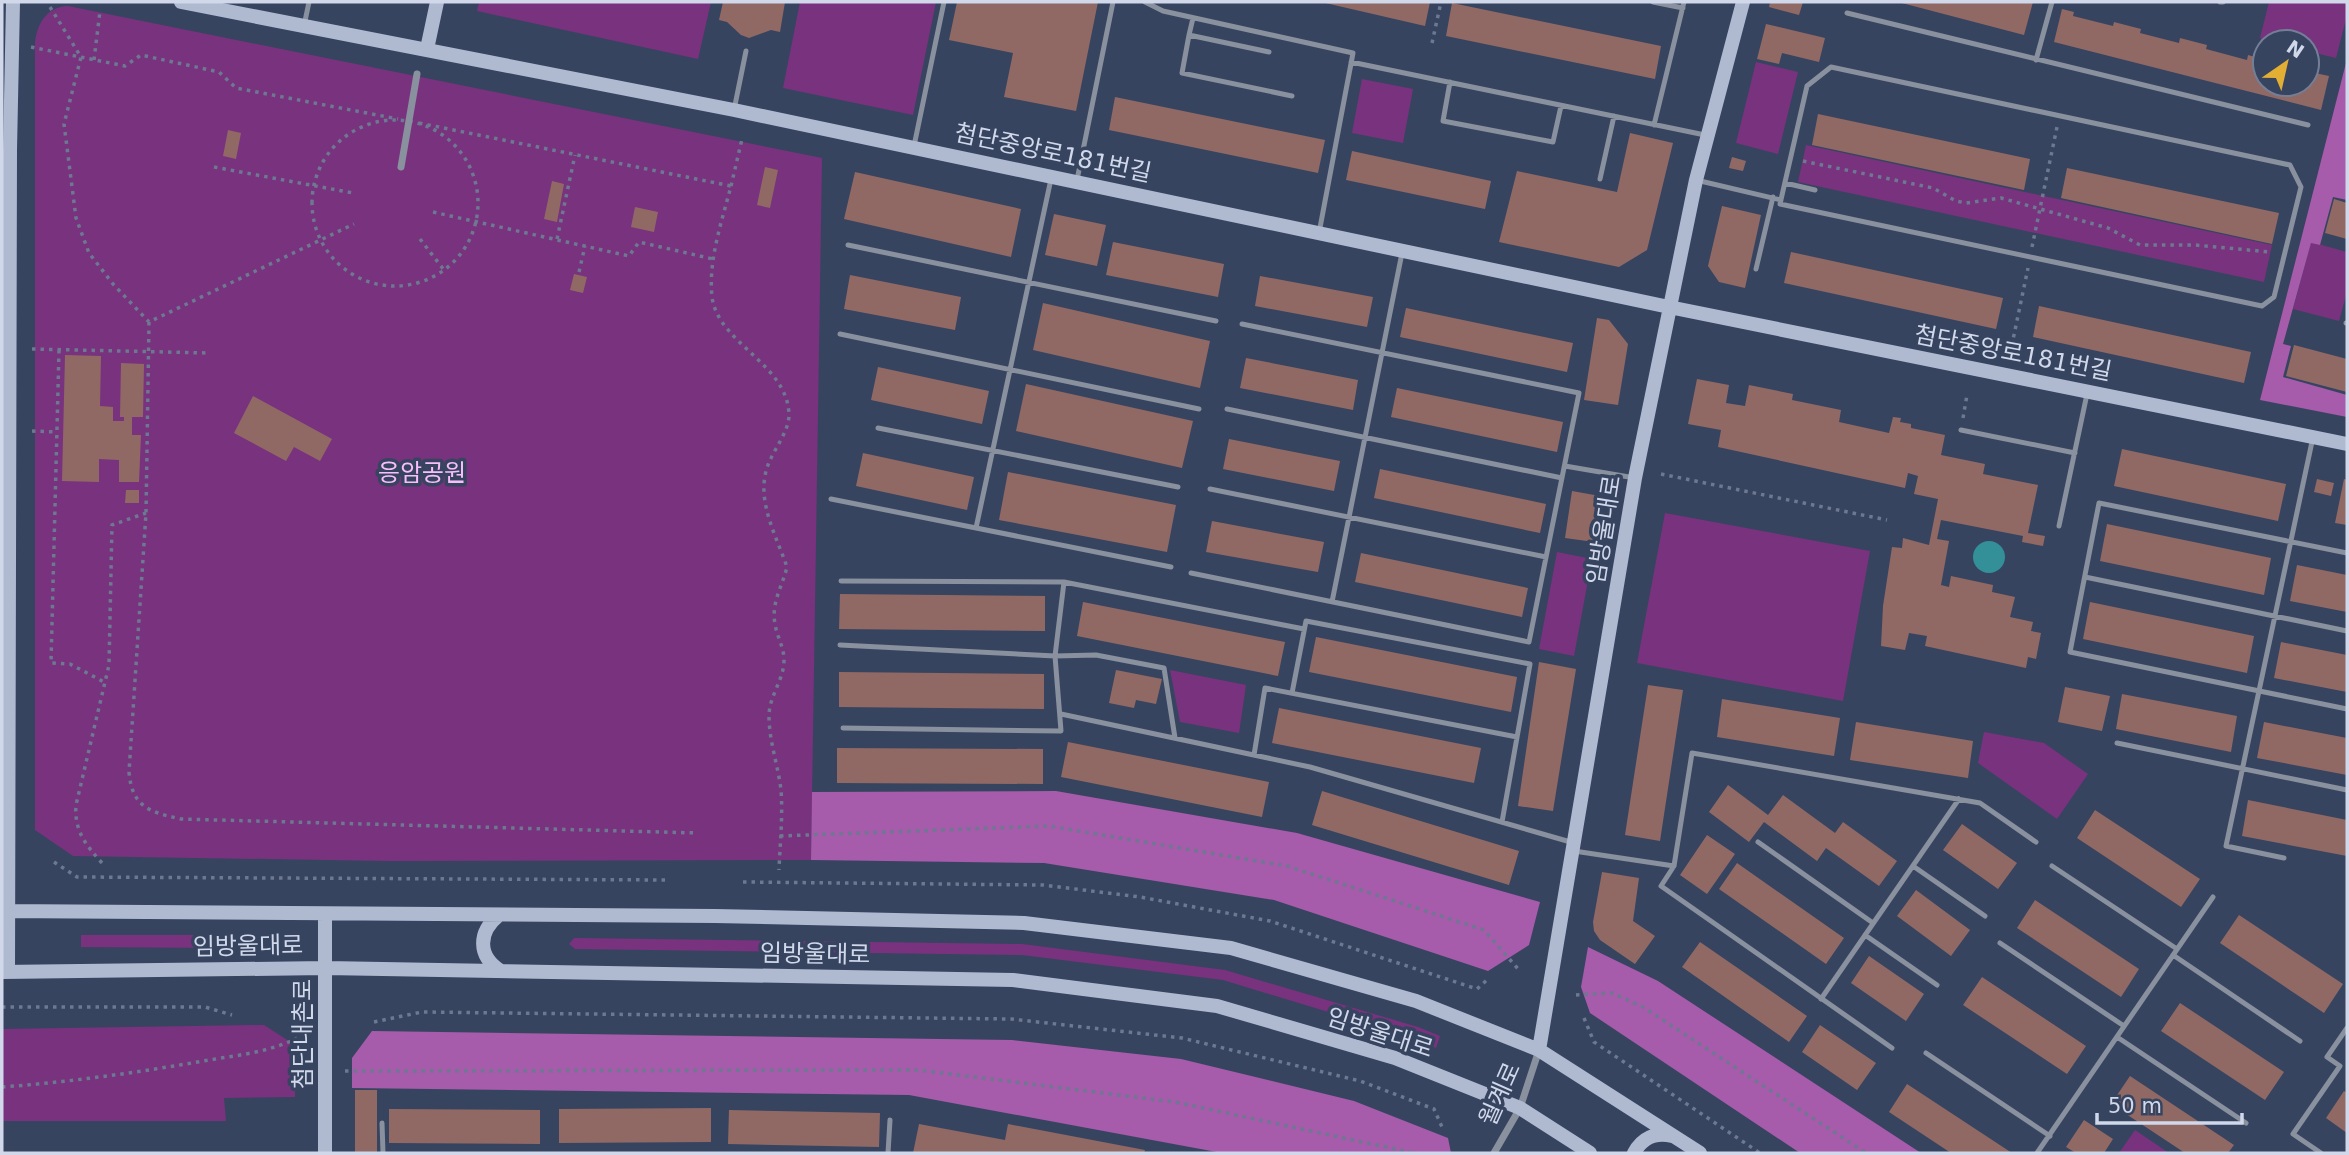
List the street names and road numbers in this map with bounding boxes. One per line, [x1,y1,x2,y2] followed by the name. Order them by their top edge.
[952,118,1154,188] street label: 첨단중앙로181번길
[1912,320,2114,386] street label: 첨단중앙로181번길
[1582,473,1626,587] street label: 임방울대로
[193,931,303,961] street label: 임방울대로
[760,939,870,969] street label: 임방울대로
[289,979,317,1089] street label: 첨단내촌로
[1323,1003,1437,1063] street label: 임방울대로
[1474,1058,1526,1130] street label: 월계로

